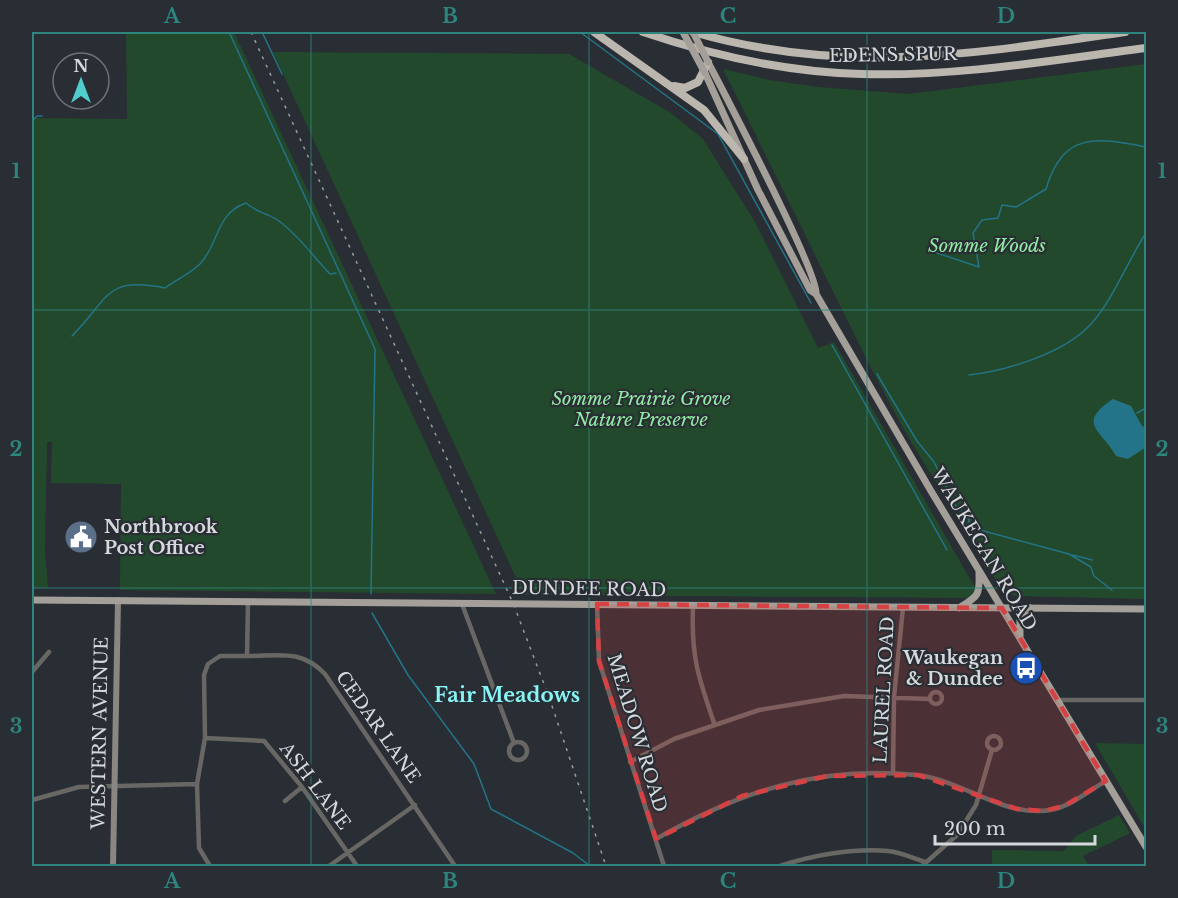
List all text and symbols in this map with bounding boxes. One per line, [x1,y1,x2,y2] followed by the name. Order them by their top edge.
[163,4,181,28] text: A
[442,4,458,28] text: B
[720,4,736,28] text: C
[997,4,1015,28] text: D
[829,43,958,67] street label: EDENS SPUR
[51,51,111,111] north arrow
[73,56,89,76] text: N
[12,159,21,183] text: 1
[1158,159,1167,183] text: 1
[928,235,1046,257] park label: Somme Woods
[551,388,731,431] park label: Somme Prairie Grove Nature Preserve
[9,437,23,461] text: 2
[1155,437,1169,461] text: 2
[926,463,1041,635] street label: WAUKEGAN ROAD
[104,516,219,559] place label: Northbrook Post Office
[63,519,99,555] public building icon: Northbrook Post Office
[512,577,666,601] street label: DUNDEE ROAD
[869,616,899,764] street label: LAUREL ROAD
[87,637,113,830] street label: WESTERN AVENUE
[902,647,1003,690] place label: Waukegan & Dundee
[1008,650,1044,686] bus stop icon: Waukegan & Dundee
[602,651,672,815] street label: MEADOW ROAD
[331,667,425,787] street label: CEDAR LANE
[434,683,580,707] district label: Fair Meadows
[10,714,22,738] text: 3
[1156,714,1168,738] text: 3
[274,737,355,834] street label: ASH LANE
[935,808,1096,846] scale bar
[944,818,1005,840] text: 200 m
[163,869,181,893] text: A
[442,869,458,893] text: B
[720,869,736,893] text: C
[997,869,1015,893] text: D

